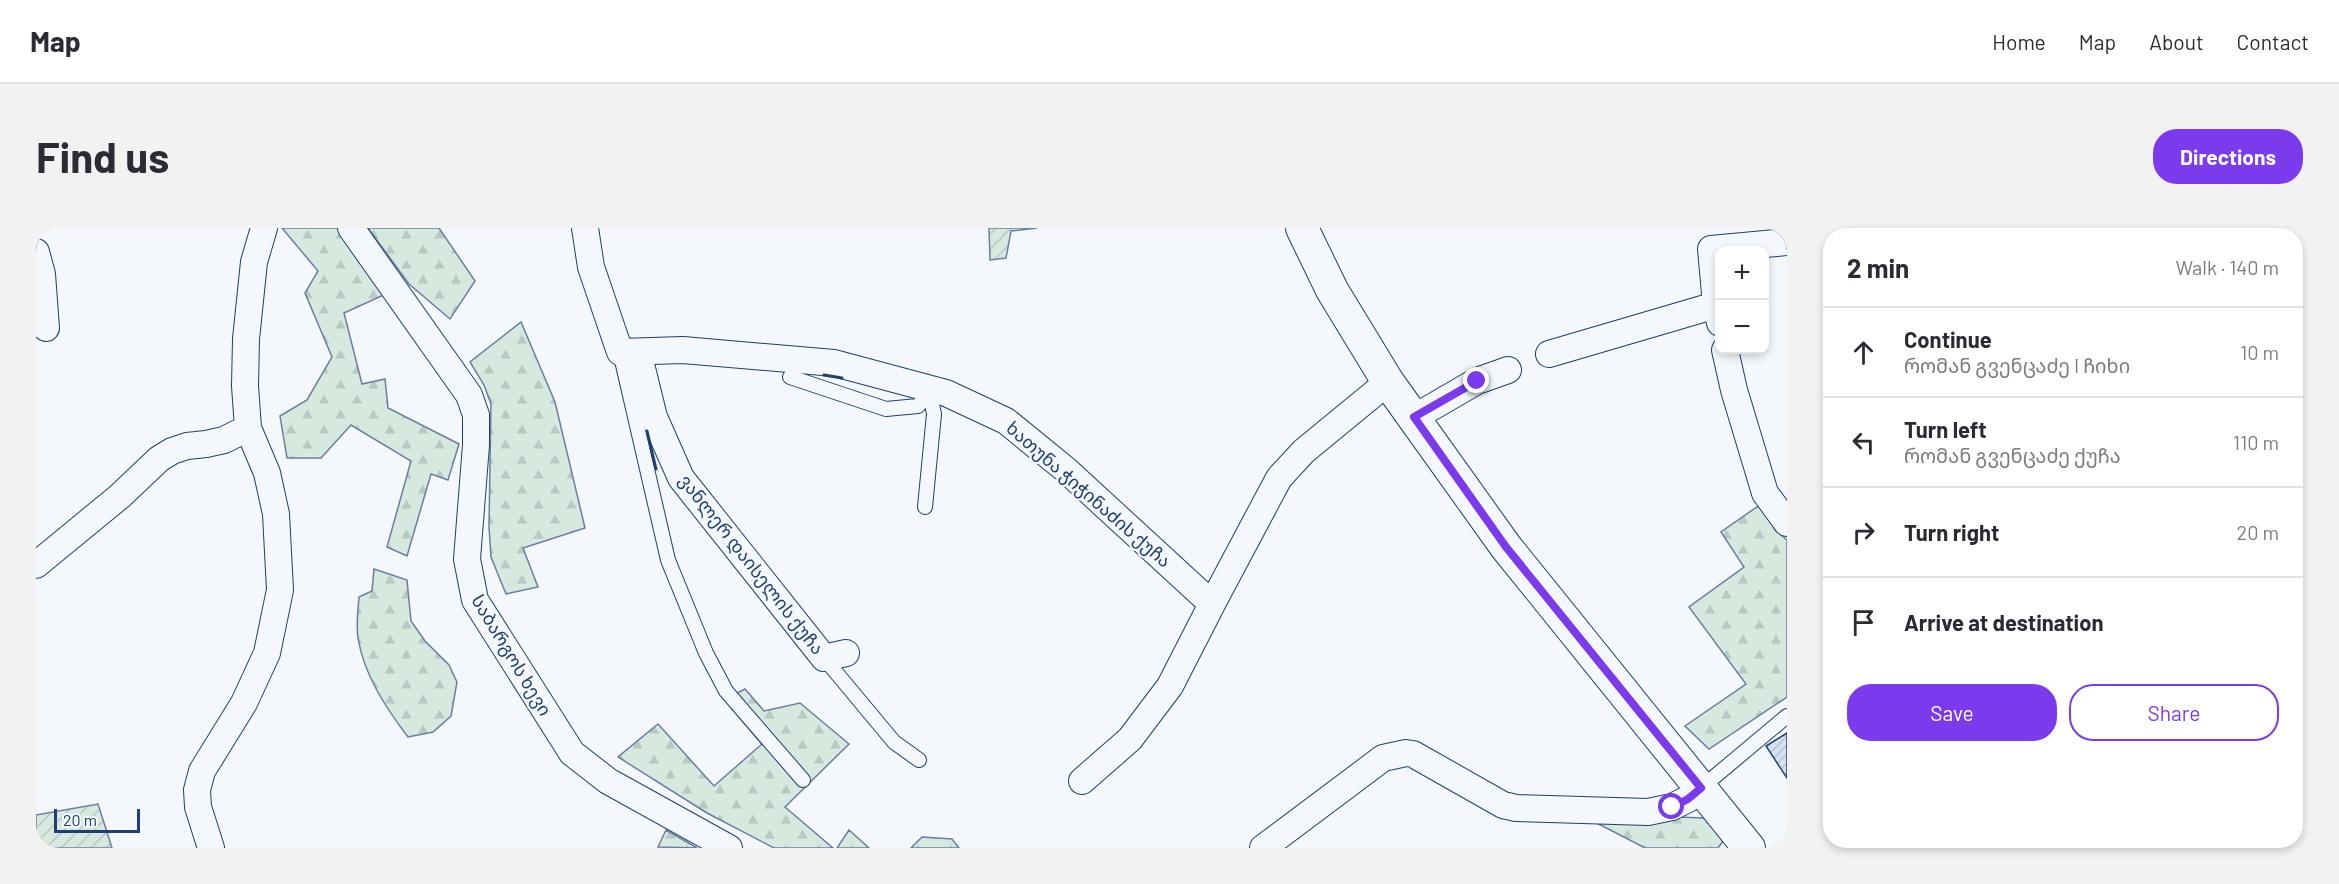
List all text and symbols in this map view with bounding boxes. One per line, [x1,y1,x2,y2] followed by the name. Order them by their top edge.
[30,24,81,58] text: Map
[1992,29,2046,54] text: Home
[2079,29,2116,54] text: Map
[2149,29,2204,54] text: About
[2237,29,2309,54] text: Contact
[2153,129,2303,184] button: Directions
[36,131,169,181] text: Find us
[1715,246,1769,354] map controls
[1715,246,1769,300] button: +
[1847,252,1909,283] text: 2 min
[2175,255,2279,279] text: Walk · 140 m
[1715,300,1769,354] button: −
[1904,326,1992,352] text: Continue
[1847,336,1880,369] icon: ahead
[2240,340,2279,364] text: 10 m
[1904,353,2130,377] text: რომან გვენცაძე I ჩიხი
[1463,367,1489,393] route end
[1001,416,1176,572] street label: ხათუნა ჭიჭინაძის ქუჩა
[1904,416,1987,442] text: Turn left
[1847,426,1880,459] icon: left
[2233,430,2279,454] text: 110 m
[1904,443,2121,467] text: რომან გვენცაძე ქუჩა
[674,470,829,659] street label: ვანლერ დაისელის ქუჩა
[1847,516,1880,549] icon: right
[1904,519,1999,545] text: Turn right
[2236,520,2279,544] text: 20 m
[466,591,557,720] street label: საბარგოს ხევი
[1847,606,1880,639] icon: arrive
[1904,609,2103,635] text: Arrive at destination
[1847,684,2057,741] button: Save
[2069,684,2279,741] button: Share
[1658,793,1684,819] route start
[54,806,140,834] scale bar
[63,810,97,829] text: 20 m

